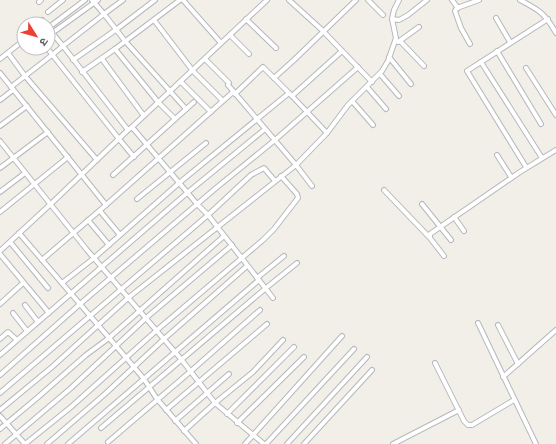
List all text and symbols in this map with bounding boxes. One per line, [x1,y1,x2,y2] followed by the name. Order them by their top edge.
[16,16,56,56] north arrow
[37,36,52,49] text: उ

